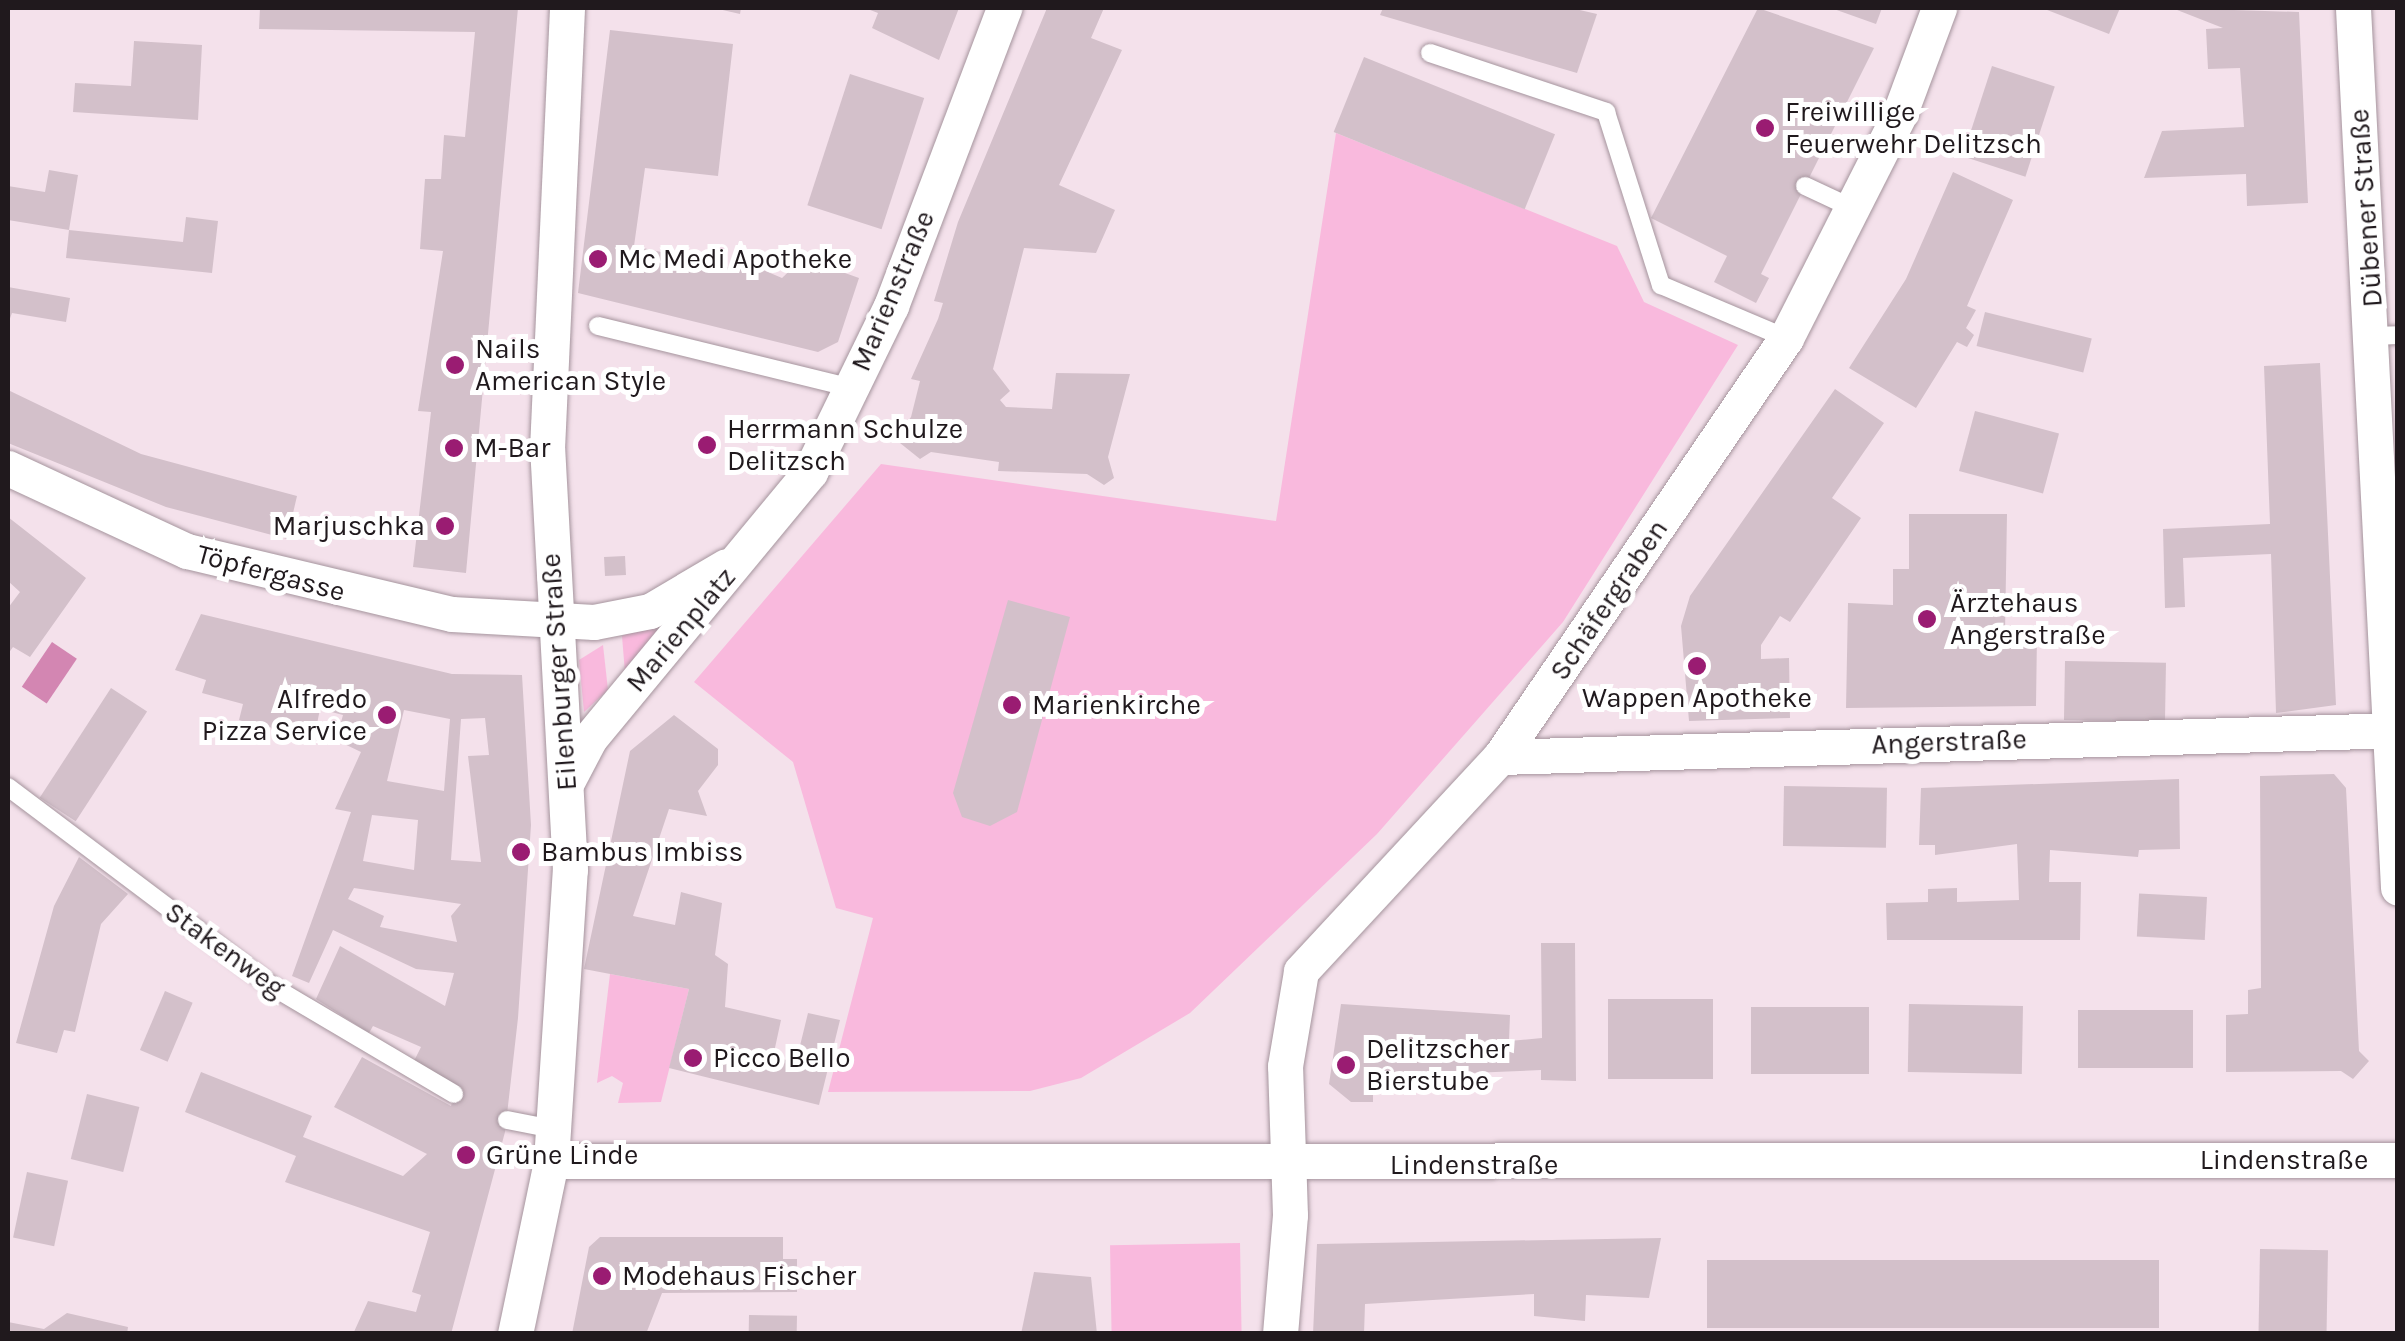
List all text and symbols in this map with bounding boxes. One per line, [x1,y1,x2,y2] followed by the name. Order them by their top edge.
[1785,95,2042,161] place label: Freiwillige Feuerwehr Delitzsch
[2342,108,2390,308] street label: Dübener Straße
[1754,117,1776,139] marker: Freiwillige Feuerwehr Delitzsch
[844,206,942,376] street label: Marienstraße
[618,242,852,276] place label: Mc Medi Apotheke
[587,248,609,270] marker: Mc Medi Apotheke
[475,332,666,398] place label: Nails American Style
[444,354,466,376] marker: Nails American Style
[727,412,963,478] place label: Herrmann Schulze Delitzsch
[474,431,550,465] place label: M-Bar
[696,434,718,456] marker: Herrmann Schulze Delitzsch
[443,437,465,459] marker: M-Bar
[273,509,425,543] place label: Marjuschka
[1543,513,1675,687] street label: Schäfergraben
[434,515,456,537] marker: Marjuschka
[193,537,349,609] street label: Töpfergasse
[534,552,584,792] street label: Eilenburger Straße
[619,561,743,699] street label: Marienplatz
[1950,586,2106,652] place label: Ärztehaus Angerstraße
[1914,606,1940,632] marker: Ärztehaus Angerstraße
[1686,655,1708,677] marker: Wappen Apotheke
[1582,681,1812,715] place label: Wappen Apotheke
[202,682,367,748] place label: Alfredo Pizza Service
[1032,688,1201,722] place label: Marienkirche
[1001,694,1023,716] marker: Marienkirche
[376,704,398,726] marker: Alfredo Pizza Service
[1871,722,2027,762] street label: Angerstraße
[541,835,743,869] place label: Bambus Imbiss
[510,841,532,863] marker: Bambus Imbiss
[158,895,292,1005] street label: Stakenweg
[1366,1032,1509,1098] place label: Delitzscher Bierstube
[713,1041,850,1075] place label: Picco Bello
[682,1047,704,1069] marker: Picco Bello
[1335,1054,1357,1076] marker: Delitzscher Bierstube
[486,1138,638,1172] place label: Grüne Linde
[2200,1143,2368,1177] street label: Lindenstraße
[455,1144,477,1166] marker: Grüne Linde
[1390,1148,1558,1182] street label: Lindenstraße
[622,1259,856,1293] place label: Modehaus Fischer
[591,1265,613,1287] marker: Modehaus Fischer

